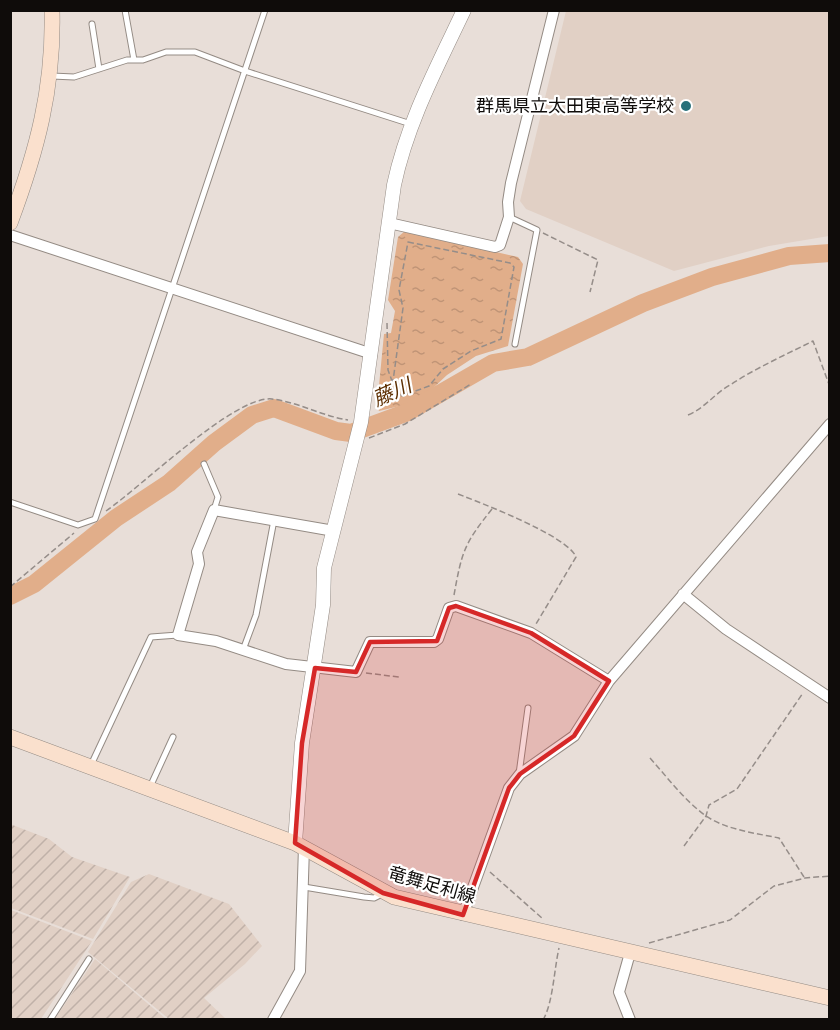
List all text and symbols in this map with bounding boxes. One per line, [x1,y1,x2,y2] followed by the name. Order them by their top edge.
[476,95,674,117] place label: 群馬県立太田東高等学校
[679,99,693,113] marker: 群馬県立太田東高等学校
[369,372,417,411] water label: 藤川
[386,862,478,908] street label: 竜舞足利線

